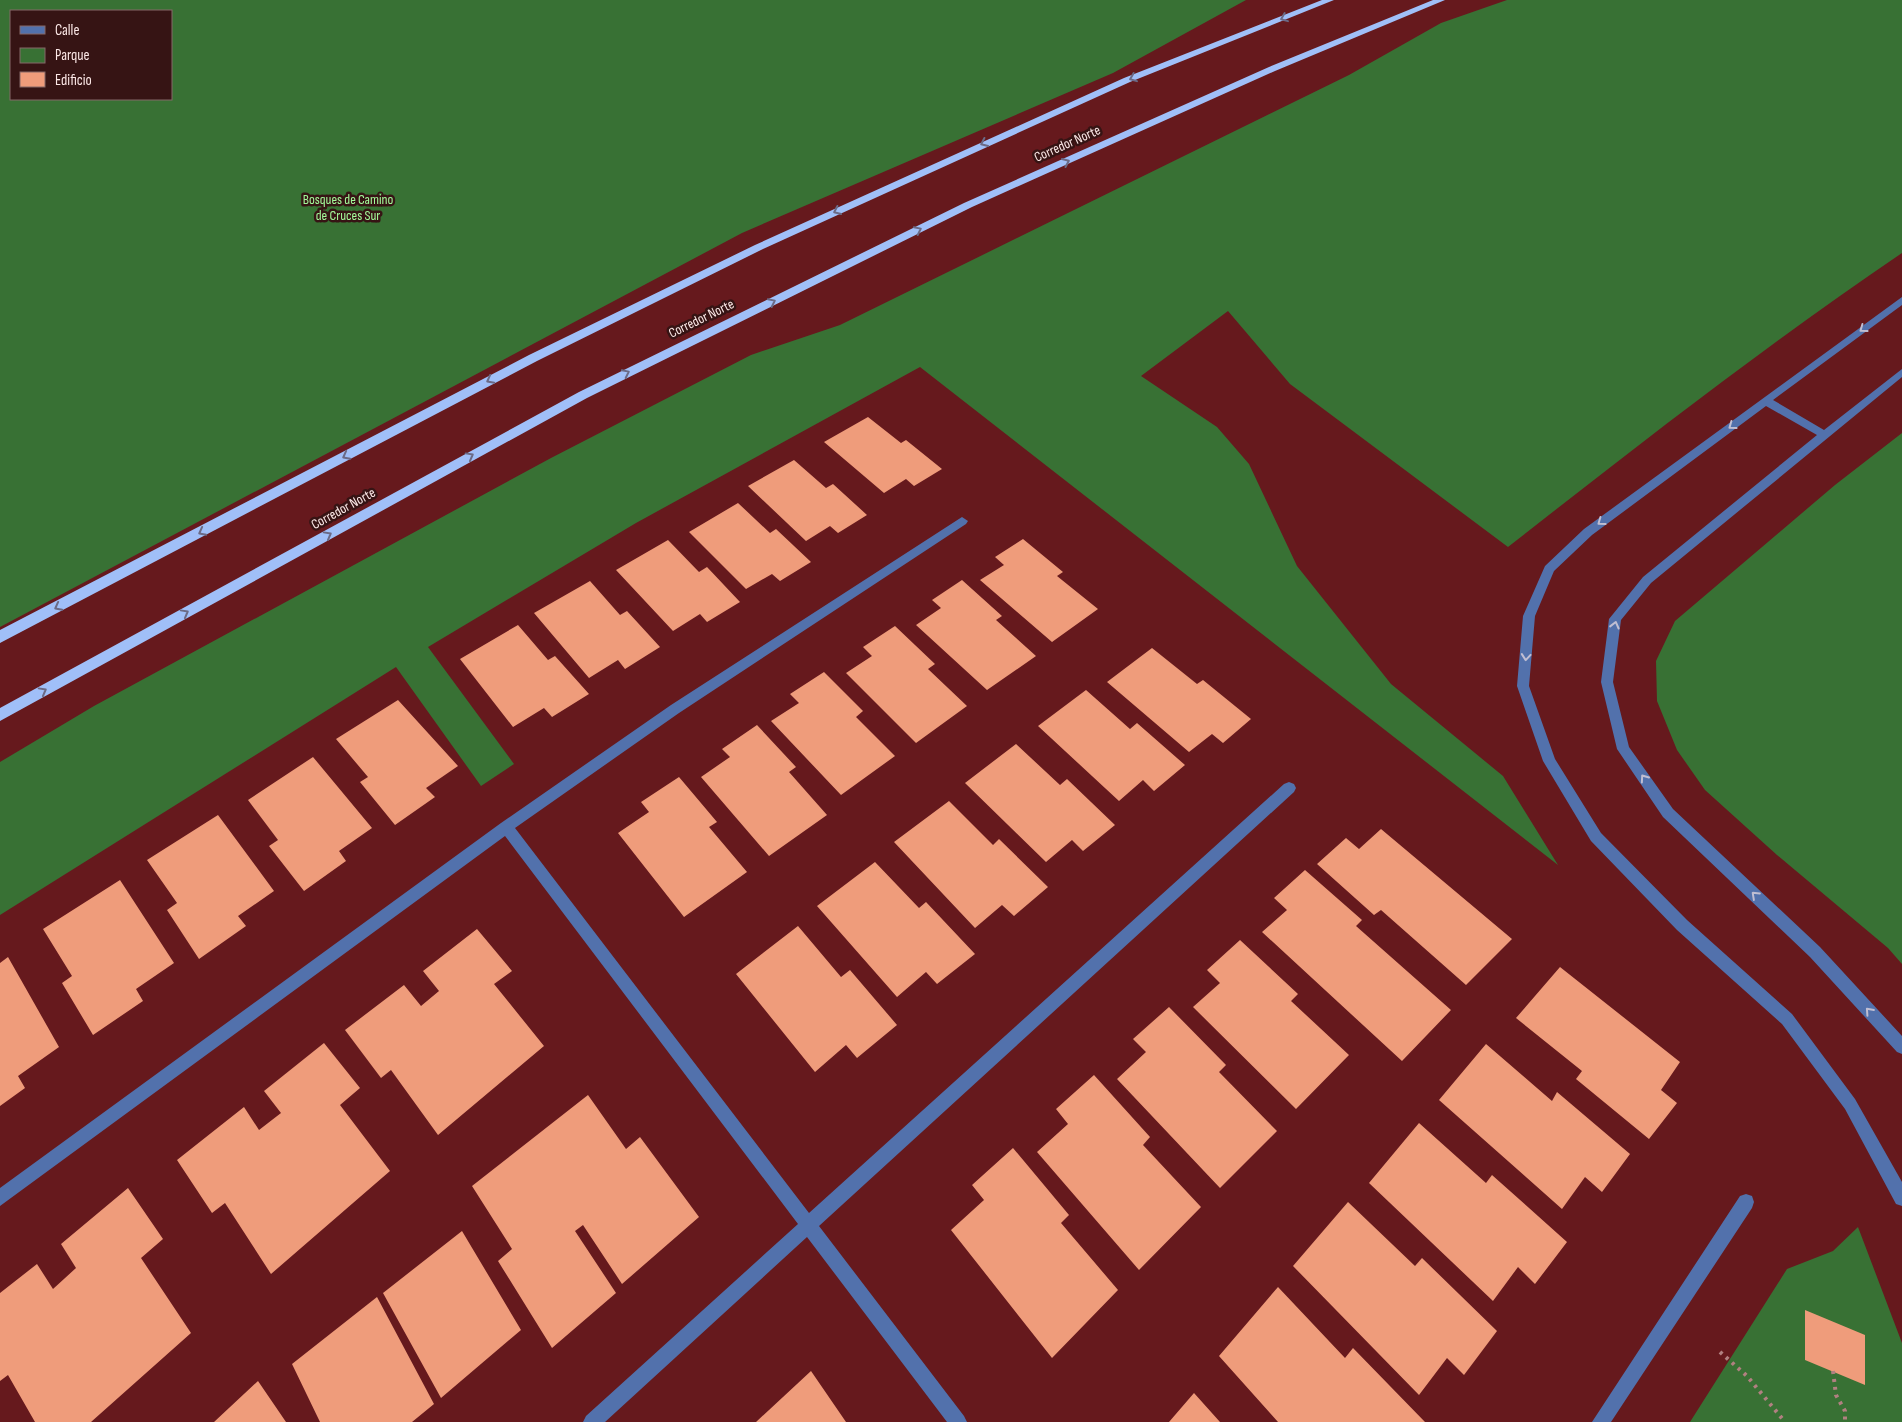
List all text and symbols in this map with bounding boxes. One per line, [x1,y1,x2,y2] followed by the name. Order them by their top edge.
[10,10,172,100] legend
[1280,12,1289,22] one-way arrow
[55,21,79,40] text: Calle
[55,46,90,65] text: Parque
[55,71,92,90] text: Edificio
[1129,71,1138,82] one-way arrow
[1031,121,1103,166] street label: Corredor Norte
[980,137,989,147] one-way arrow
[1060,158,1069,168] one-way arrow
[303,191,394,224] park label: Bosques de Camino de Cruces Sur
[833,205,842,215] one-way arrow
[913,226,922,236] one-way arrow
[666,295,737,342] street label: Corredor Norte
[767,297,776,308] one-way arrow
[1859,323,1869,332] one-way arrow
[621,369,630,379] one-way arrow
[486,374,495,384] one-way arrow
[1729,420,1738,428] one-way arrow
[342,450,351,460] one-way arrow
[465,453,474,463] one-way arrow
[308,484,378,533] street label: Corredor Norte
[1597,516,1607,525] one-way arrow
[198,525,207,535] one-way arrow
[322,531,331,541] one-way arrow
[54,601,63,611] one-way arrow
[180,609,189,619] one-way arrow
[1610,621,1620,629] one-way arrow
[1521,653,1532,661] one-way arrow
[37,687,46,697] one-way arrow
[1641,774,1650,784] one-way arrow
[1752,892,1761,901] one-way arrow
[1866,1007,1875,1016] one-way arrow

